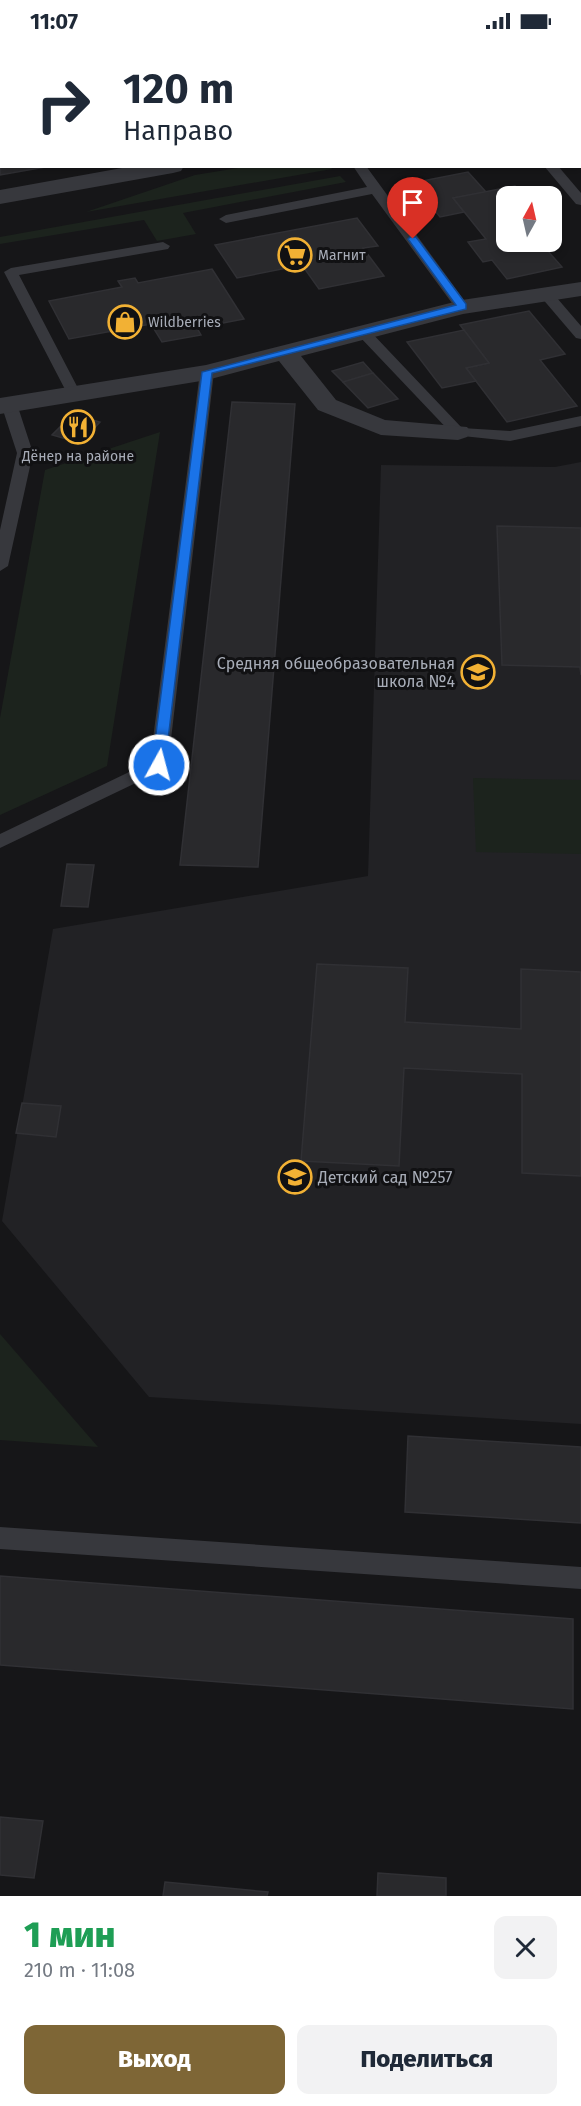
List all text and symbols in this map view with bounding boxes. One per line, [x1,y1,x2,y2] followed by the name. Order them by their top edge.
[30,8,78,35] text: 11:07
[123,64,234,114] text: 120 m
[24,66,102,144] icon: right
[123,115,233,147] text: Направо
[387,177,438,239] pin
[396,186,429,219] icon: arrive
[496,186,562,252] north arrow
[496,186,562,252] map controls
[277,237,313,273] supermarket icon: Магнит
[318,247,366,264] place label: Магнит
[107,304,143,340] shop icon: Wildberries
[148,314,221,331] place label: Wildberries
[60,409,96,445] restaurant icon: Дёнер на районе
[21,448,134,465] place label: Дёнер на районе
[217,654,455,691] place label: Средняя общеобразовательная школа №4
[460,654,496,690] school or university icon: Средняя общеобразовательная школа №4
[127,733,191,797] position arrow
[277,1159,313,1195] school or university icon: Детский сад №257
[317,1168,452,1187] place label: Детский сад №257
[24,1913,116,1957] text: 1 мин
[494,1916,557,1979] button: close
[24,1958,135,1982] text: 210 m · 11:08
[24,2025,285,2094] button: Выход
[297,2025,557,2094] button: Поделиться

